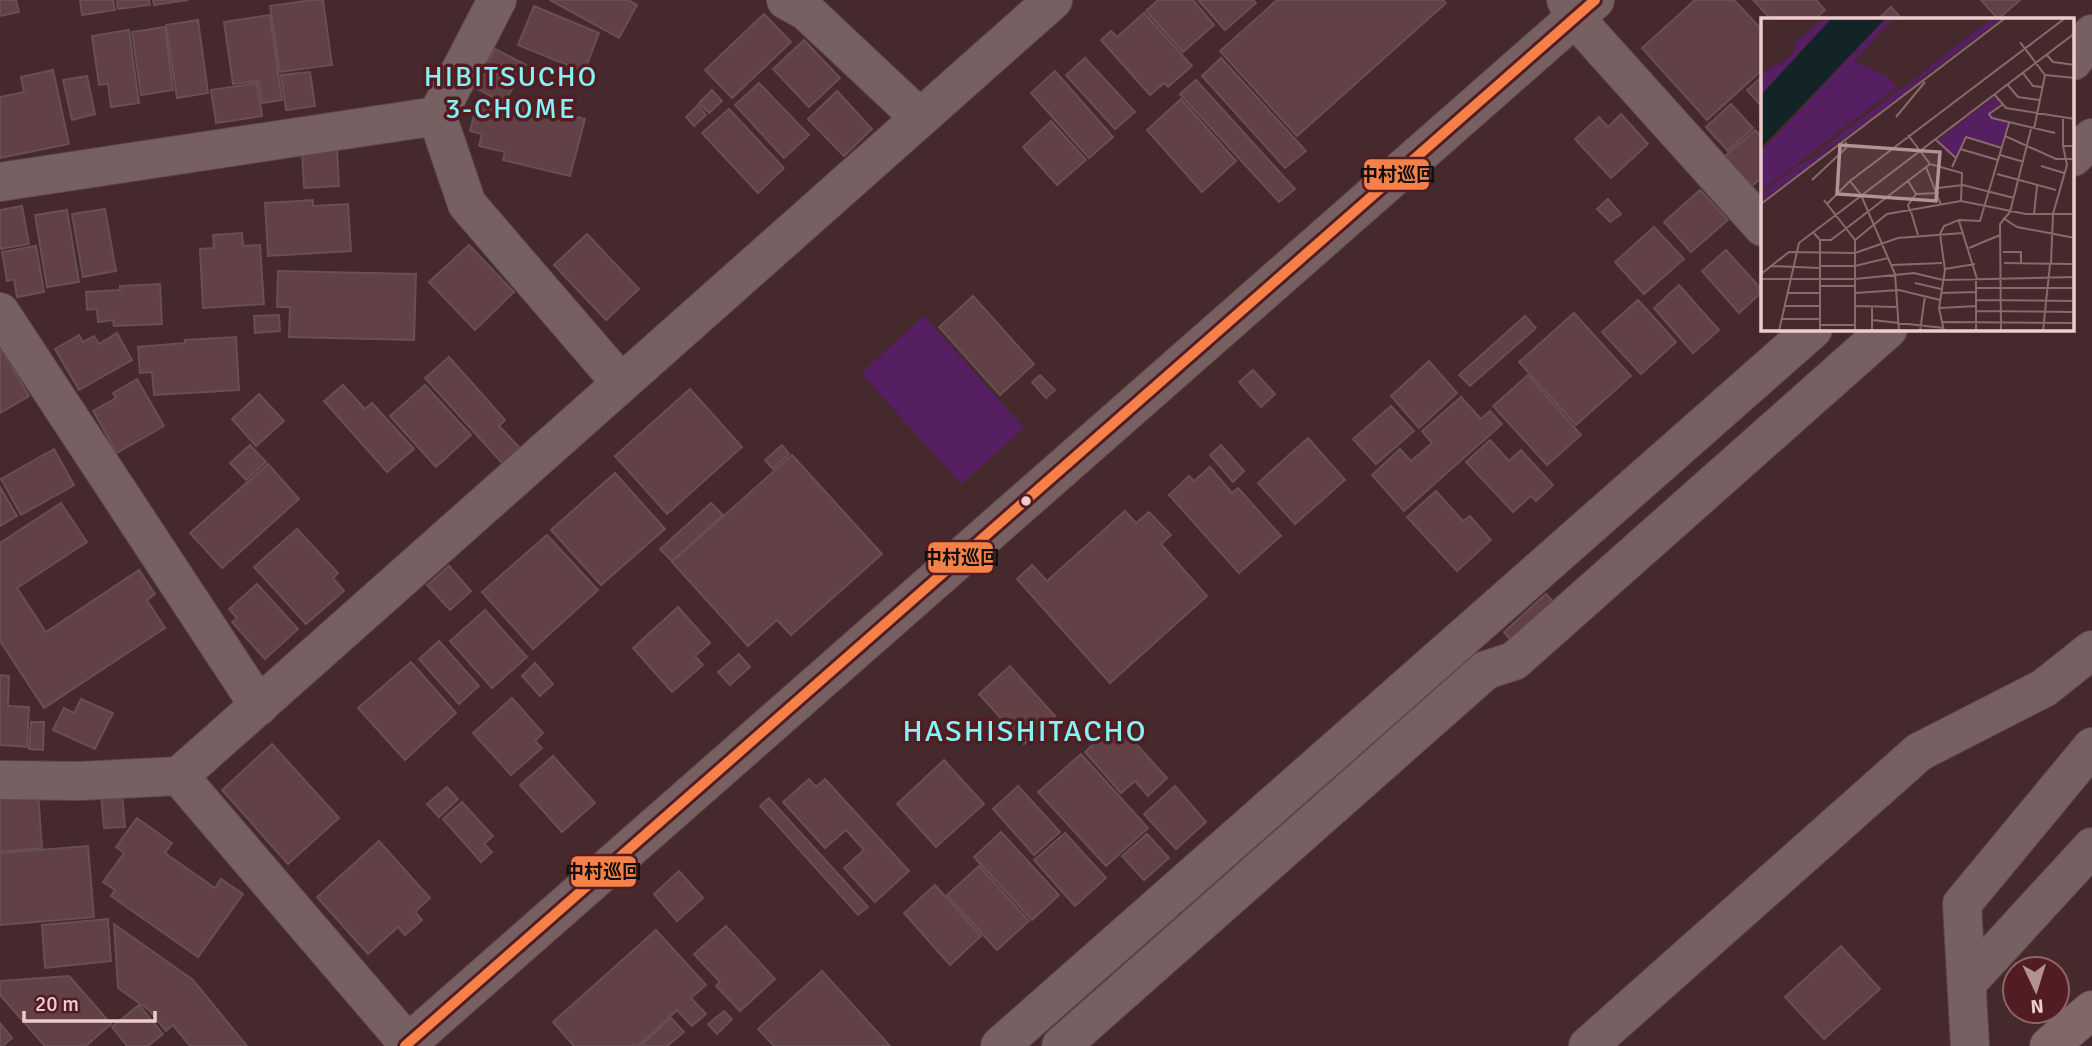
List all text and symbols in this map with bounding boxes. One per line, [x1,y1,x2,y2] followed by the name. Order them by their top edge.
[1761,18,2074,331] inset map
[424,60,598,126] district label: HIBITSUCHO 3-CHOME
[1363,158,1430,191] line badge: 中村巡回
[1359,163,1435,187] text: 中村巡回
[1019,494,1033,508] unlabelled marker
[927,541,994,574] line badge: 中村巡回
[923,546,999,570] text: 中村巡回
[903,713,1147,750] district label: HASHISHITACHO
[570,855,637,888] line badge: 中村巡回
[565,860,641,884] text: 中村巡回
[2001,955,2071,1025] north arrow
[24,979,156,1023] scale bar
[35,991,79,1017] text: 20 m
[2030,994,2045,1018] text: N

